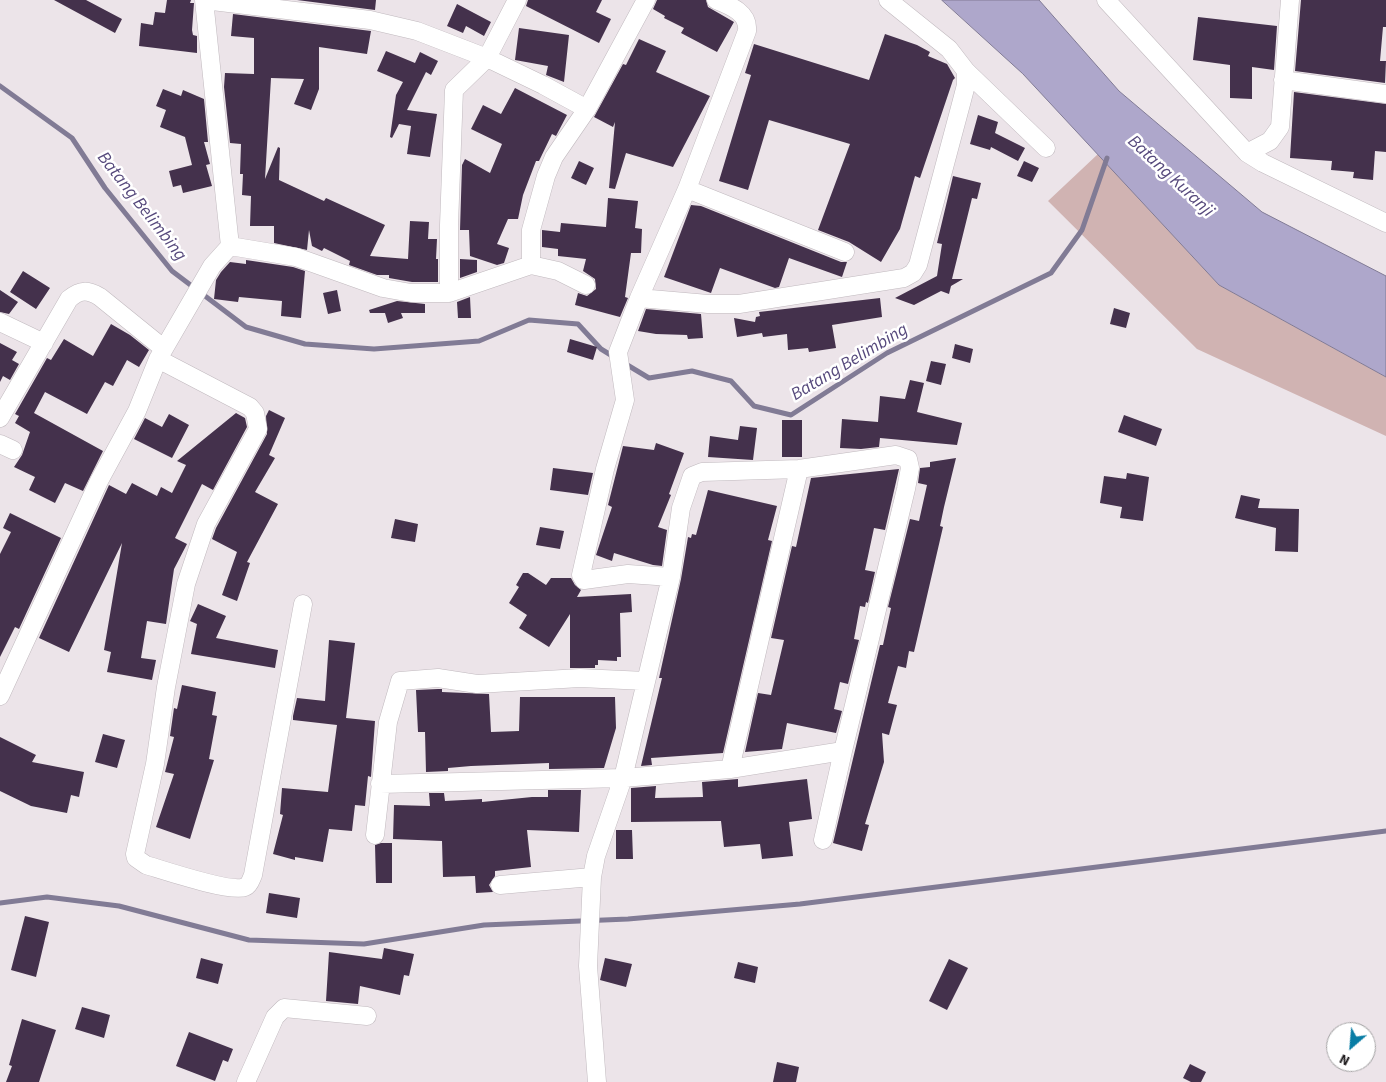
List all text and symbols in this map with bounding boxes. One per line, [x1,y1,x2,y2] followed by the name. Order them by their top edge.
[1122,131,1218,223] water label: Batang Kuranji
[92,148,190,266] water label: Batang Belimbing
[788,320,912,406] water label: Batang Belimbing
[1326,1022,1376,1072] north arrow
[1336,1048,1353,1070] text: N

